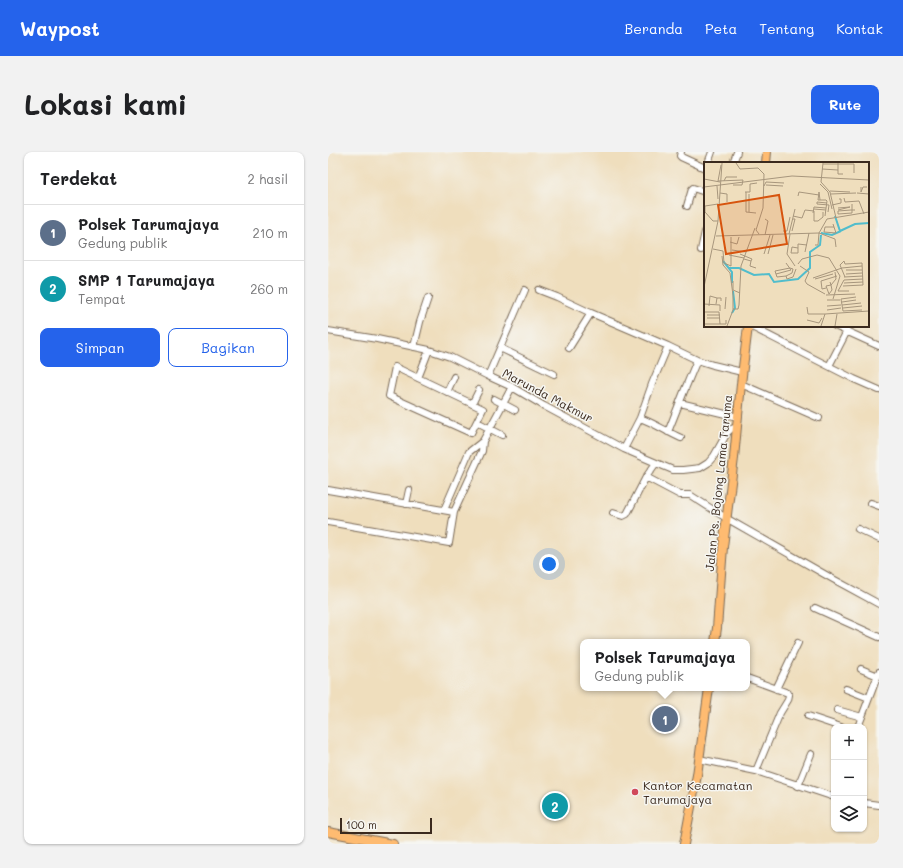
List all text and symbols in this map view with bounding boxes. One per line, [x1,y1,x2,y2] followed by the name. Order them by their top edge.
[20,16,100,41] text: Waypost
[625,19,683,38] text: Beranda
[705,19,737,38] text: Peta
[759,19,814,38] text: Tentang
[836,19,883,38] text: Kontak
[811,85,879,124] button: Rute
[24,86,187,122] text: Lokasi kami
[704,162,869,327] inset map
[40,167,117,189] text: Terdekat
[248,170,288,187] text: 2 hasil
[78,214,219,234] text: Polsek Tarumajaya
[50,224,56,241] text: 1
[252,224,288,241] text: 210 m
[78,234,168,251] text: Gedung publik
[78,270,215,290] text: SMP 1 Tarumajaya
[49,280,57,297] text: 2
[250,280,288,297] text: 260 m
[78,290,126,307] text: Tempat
[40,328,160,367] button: Simpan
[168,328,288,367] button: Bagikan
[500,364,596,426] street label: Marunda Makmur
[701,394,735,572] street label: Jalan Ps. Bojong Lama Taruma
[539,554,559,574] your location
[580,639,750,691] popup
[594,647,736,667] text: Polsek Tarumajaya
[594,667,684,684] text: Gedung publik
[652,704,678,734] pin: 1
[831,724,867,832] map controls
[831,724,867,760] button: +
[831,760,867,796] button: −
[643,777,752,807] place label: Kantor Kecamatan Tarumajaya
[630,787,640,797] marker: Kantor Kecamatan Tarumajaya
[542,791,568,821] pin: 2
[831,796,867,832] button: layers
[340,816,432,835] scale bar
[346,817,377,832] text: 100 m

